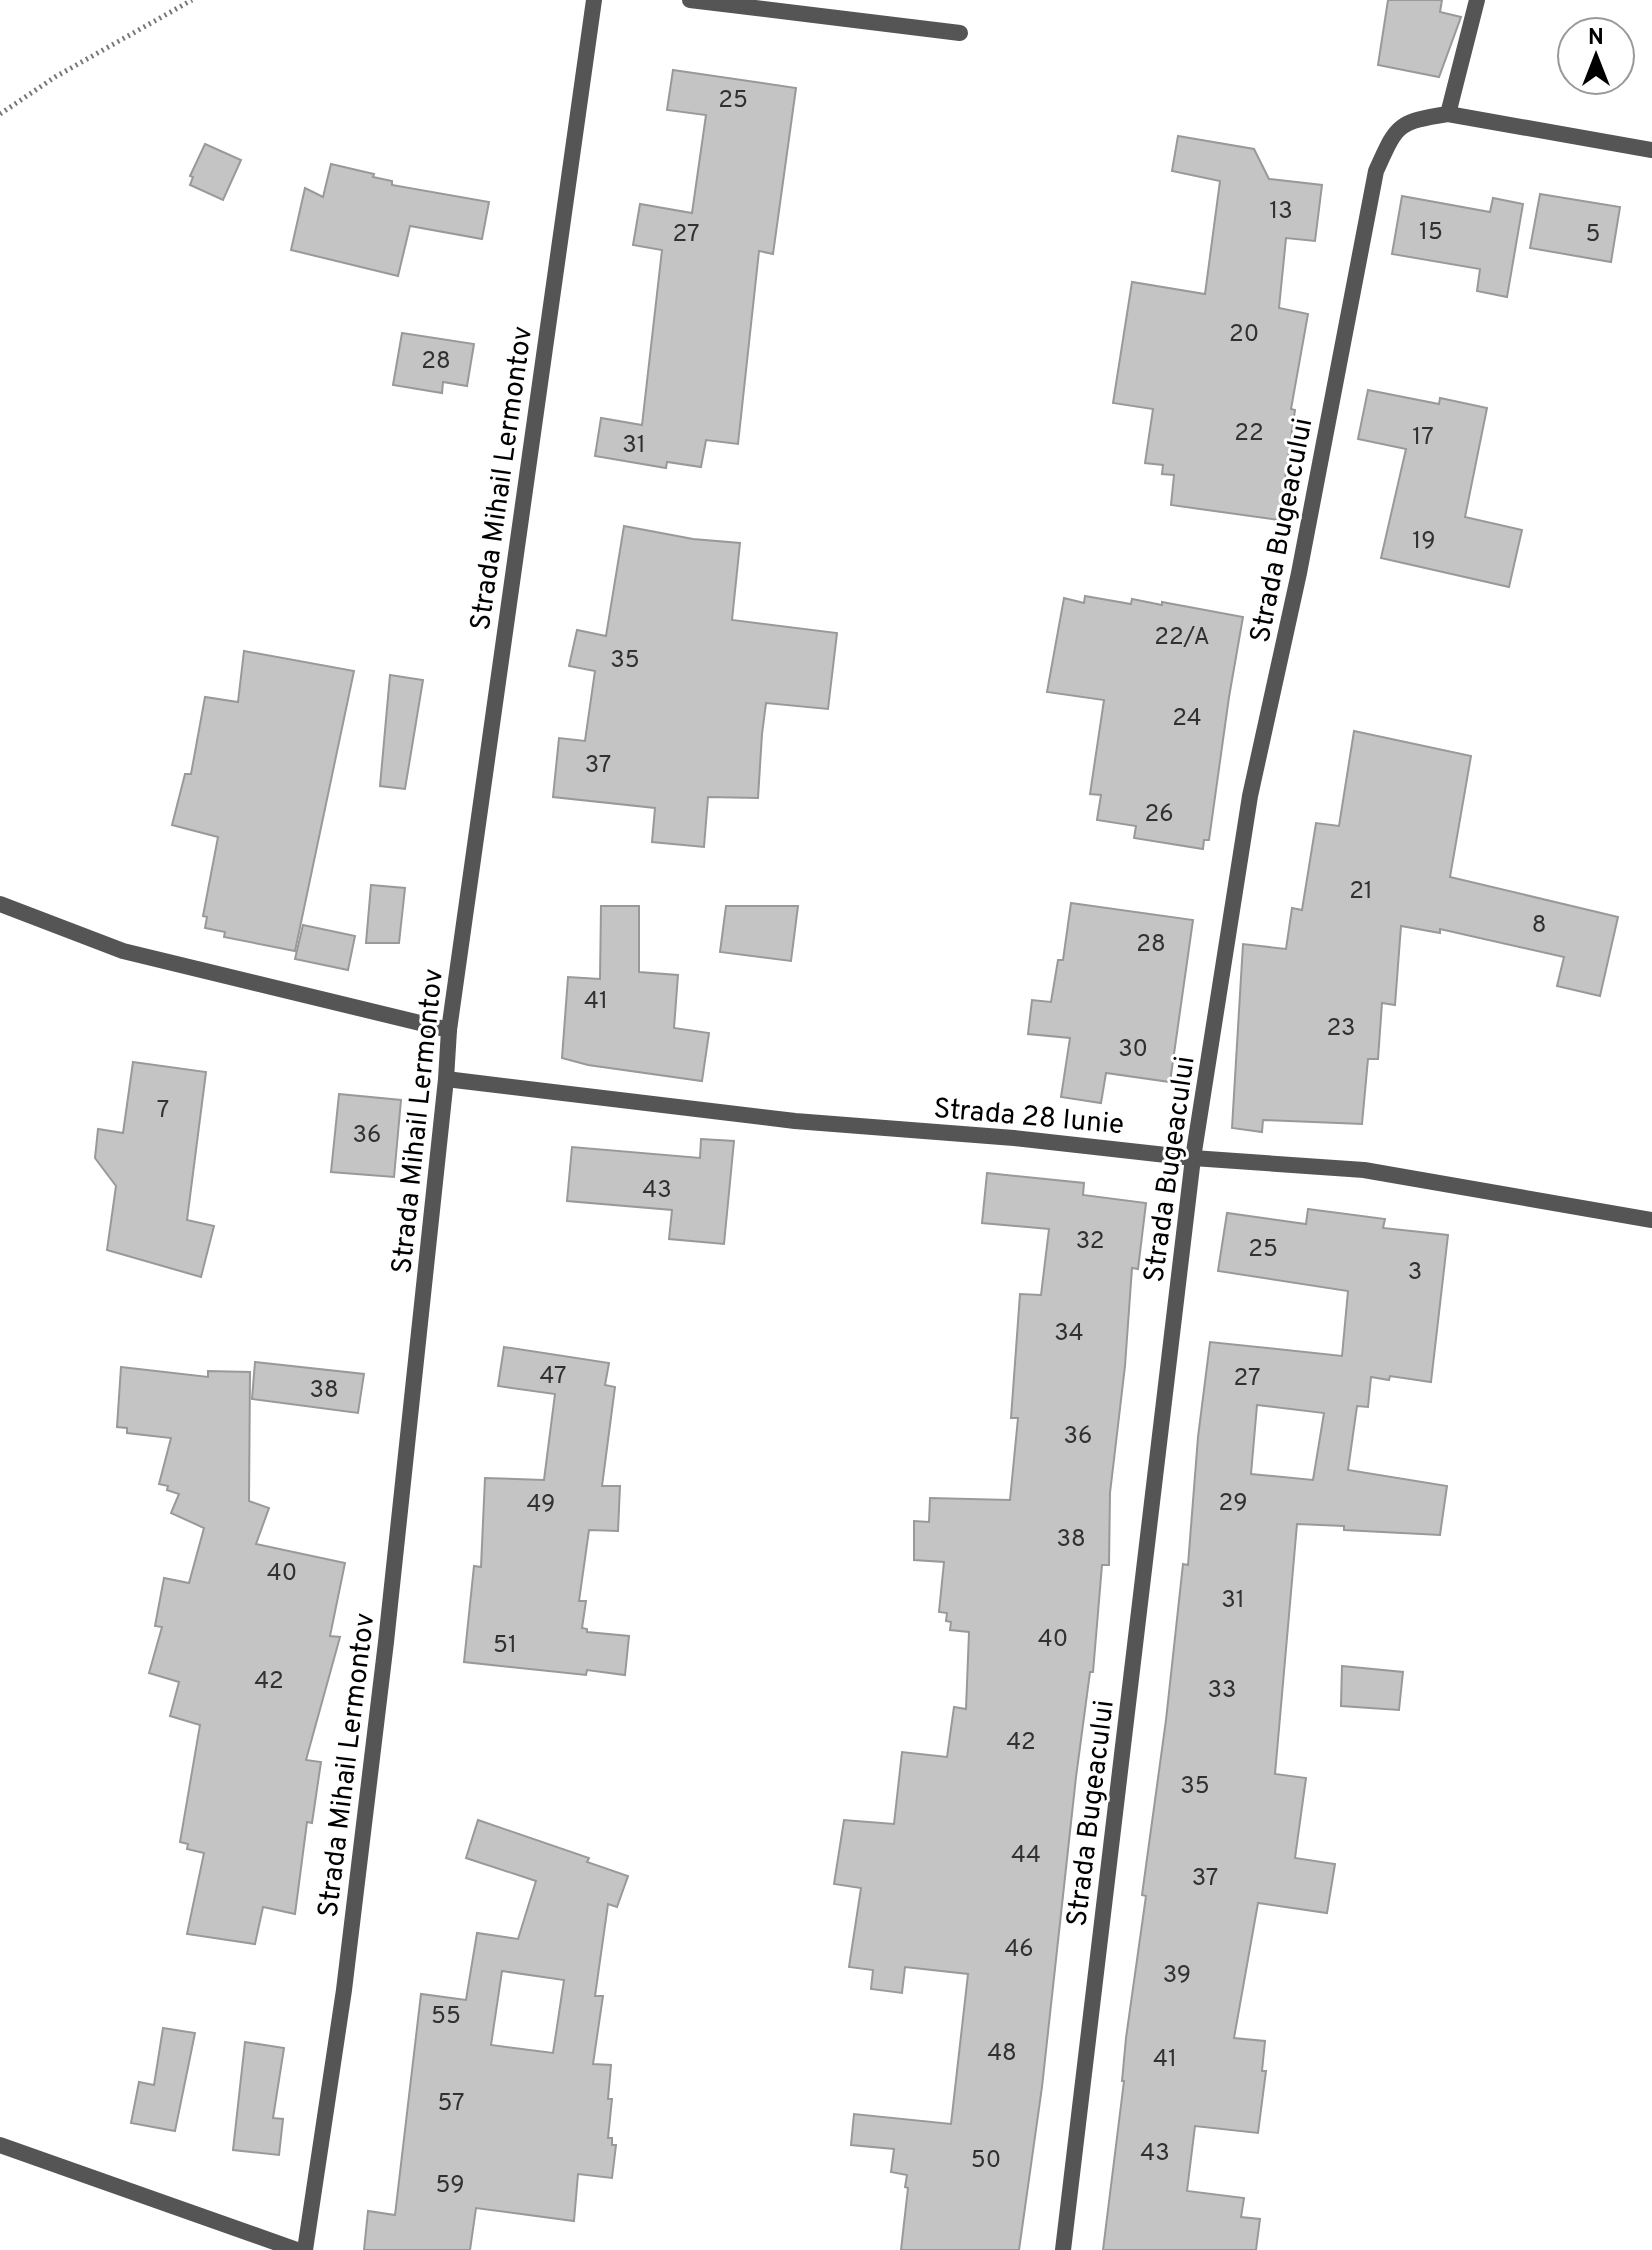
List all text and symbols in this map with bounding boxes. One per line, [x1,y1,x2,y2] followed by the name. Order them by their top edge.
[1556,16,1636,96] north arrow
[1588,25,1604,52] text: N
[718,86,748,116] house number: 25
[1269,197,1293,227] house number: 13
[1419,218,1443,248] house number: 15
[673,220,699,250] house number: 27
[1586,220,1600,250] house number: 5
[1229,320,1259,350] house number: 20
[464,324,542,633] street label: Strada Mihail Lermontov
[421,347,451,377] house number: 28
[1244,415,1322,646] street label: Strada Bugeacului
[1234,419,1264,449] house number: 22
[1412,423,1434,453] house number: 17
[622,431,646,461] house number: 31
[1412,527,1436,557] house number: 19
[1154,623,1210,653] house number: 22/A
[610,646,640,676] house number: 35
[1172,704,1202,734] house number: 24
[585,751,611,781] house number: 37
[1144,800,1174,830] house number: 26
[1349,877,1373,907] house number: 21
[1532,911,1546,941] house number: 8
[1136,930,1166,960] house number: 28
[385,967,453,1276] street label: Strada Mihail Lermontov
[584,987,608,1017] house number: 41
[1326,1014,1356,1044] house number: 23
[1118,1035,1148,1065] house number: 30
[1137,1054,1205,1285] street label: Strada Bugeacului
[932,1092,1126,1144] street label: Strada 28 Iunie
[157,1096,169,1126] house number: 7
[353,1121,381,1151] house number: 36
[642,1176,672,1206] house number: 43
[1076,1227,1104,1257] house number: 32
[1248,1235,1278,1265] house number: 25
[1408,1258,1422,1288] house number: 3
[1054,1319,1084,1349] house number: 34
[539,1362,567,1392] house number: 47
[1234,1364,1260,1394] house number: 27
[309,1376,339,1406] house number: 38
[1064,1422,1092,1452] house number: 36
[1218,1489,1248,1519] house number: 29
[527,1490,555,1520] house number: 49
[1056,1525,1086,1555] house number: 38
[267,1559,297,1589] house number: 40
[1221,1586,1245,1616] house number: 31
[311,1611,385,1920] street label: Strada Mihail Lermontov
[1038,1625,1068,1655] house number: 40
[493,1631,517,1661] house number: 51
[254,1667,284,1697] house number: 42
[1208,1676,1236,1706] house number: 33
[1060,1698,1124,1929] street label: Strada Bugeacului
[1006,1728,1036,1758] house number: 42
[1180,1772,1210,1802] house number: 35
[1011,1841,1041,1871] house number: 44
[1192,1864,1218,1894] house number: 37
[1004,1935,1034,1965] house number: 46
[1163,1961,1191,1991] house number: 39
[431,2002,461,2032] house number: 55
[987,2039,1017,2069] house number: 48
[1153,2045,1177,2075] house number: 41
[437,2089,465,2119] house number: 57
[1140,2139,1170,2169] house number: 43
[971,2146,1001,2176] house number: 50
[436,2171,465,2201] house number: 59

